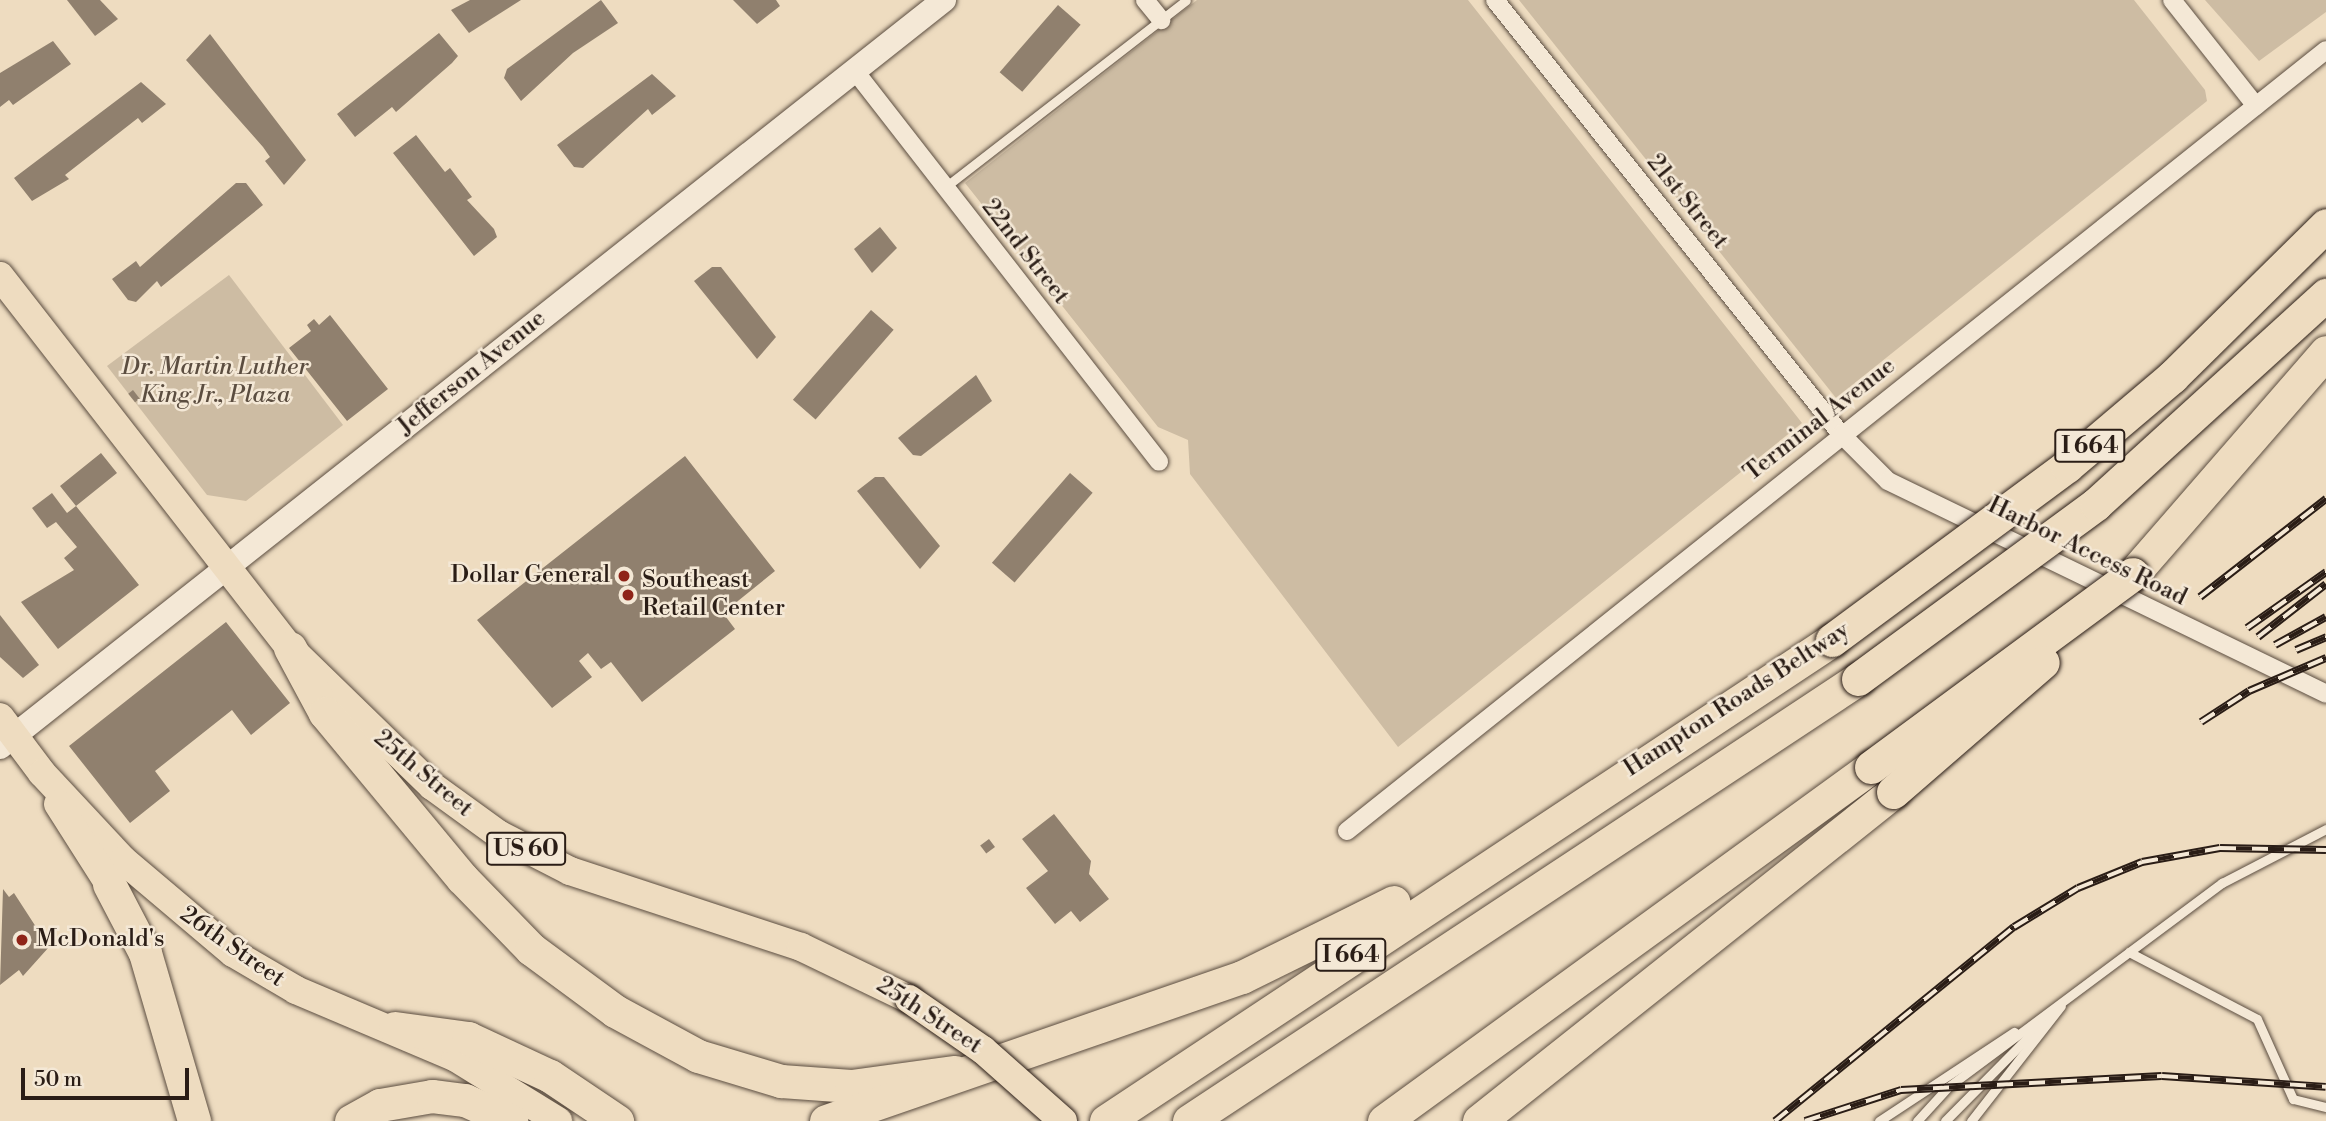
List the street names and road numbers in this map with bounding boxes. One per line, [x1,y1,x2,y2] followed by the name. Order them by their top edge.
[1640,149,1734,255] street label: 21st Street
[975,194,1075,310] street label: 22nd Street
[392,304,552,442] street label: Jefferson Avenue
[1739,352,1901,488] street label: Terminal Avenue
[2053,426,2127,466] road number: I 664
[1983,491,2191,613] street label: Harbor Access Road
[1619,616,1855,784] street label: Hampton Roads Beltway
[368,724,478,824] street label: 25th Street
[486,830,566,869] road number: US 60
[174,900,290,994] street label: 26th Street
[1314,936,1388,974] road number: I 664
[871,971,987,1061] street label: 25th Street

